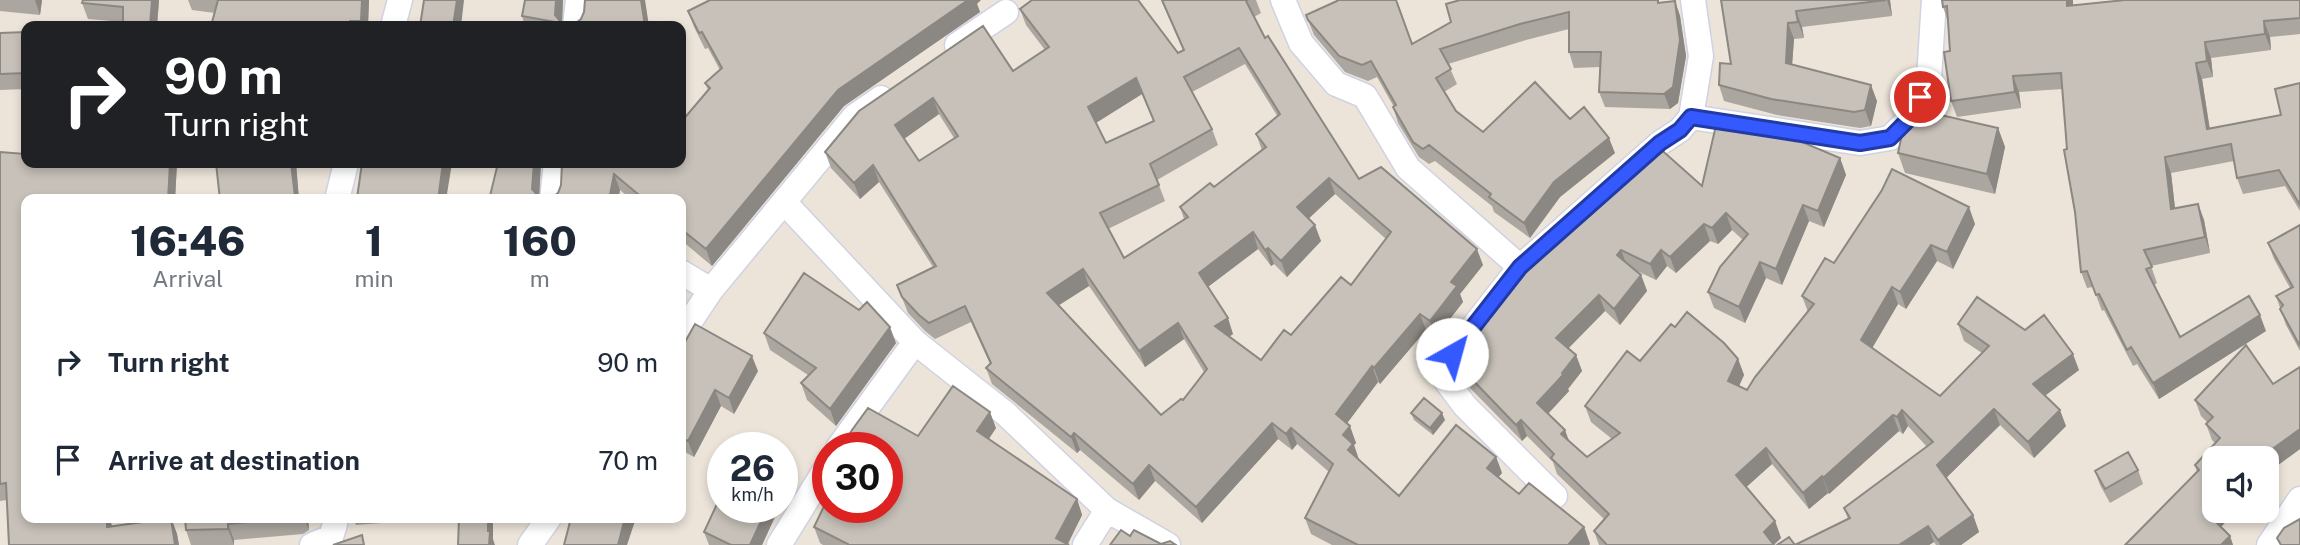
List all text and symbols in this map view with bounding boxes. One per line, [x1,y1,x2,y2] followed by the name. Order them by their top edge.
[164,47,283,105] text: 90 m
[49,49,140,140] icon: right
[1890,67,1950,127] pin
[1901,78,1939,116] icon: arrive
[164,106,309,143] text: Turn right
[130,216,246,265] text: 16:46
[365,216,383,265] text: 1
[503,216,577,265] text: 160
[152,265,223,292] text: Arrival
[355,265,394,292] text: min
[530,265,550,292] text: m
[1415,317,1489,391] position arrow
[49,343,87,381] icon: right
[108,347,230,378] text: Turn right
[597,347,658,378] text: 90 m
[812,432,903,523] speed limit sign: 30
[49,441,87,479] icon: arrive
[108,445,360,476] text: Arrive at destination
[598,445,658,476] text: 70 m
[2202,446,2279,523] map controls
[2202,446,2279,523] button: sound
[730,448,775,489] text: 26
[731,484,774,505] text: km/h

